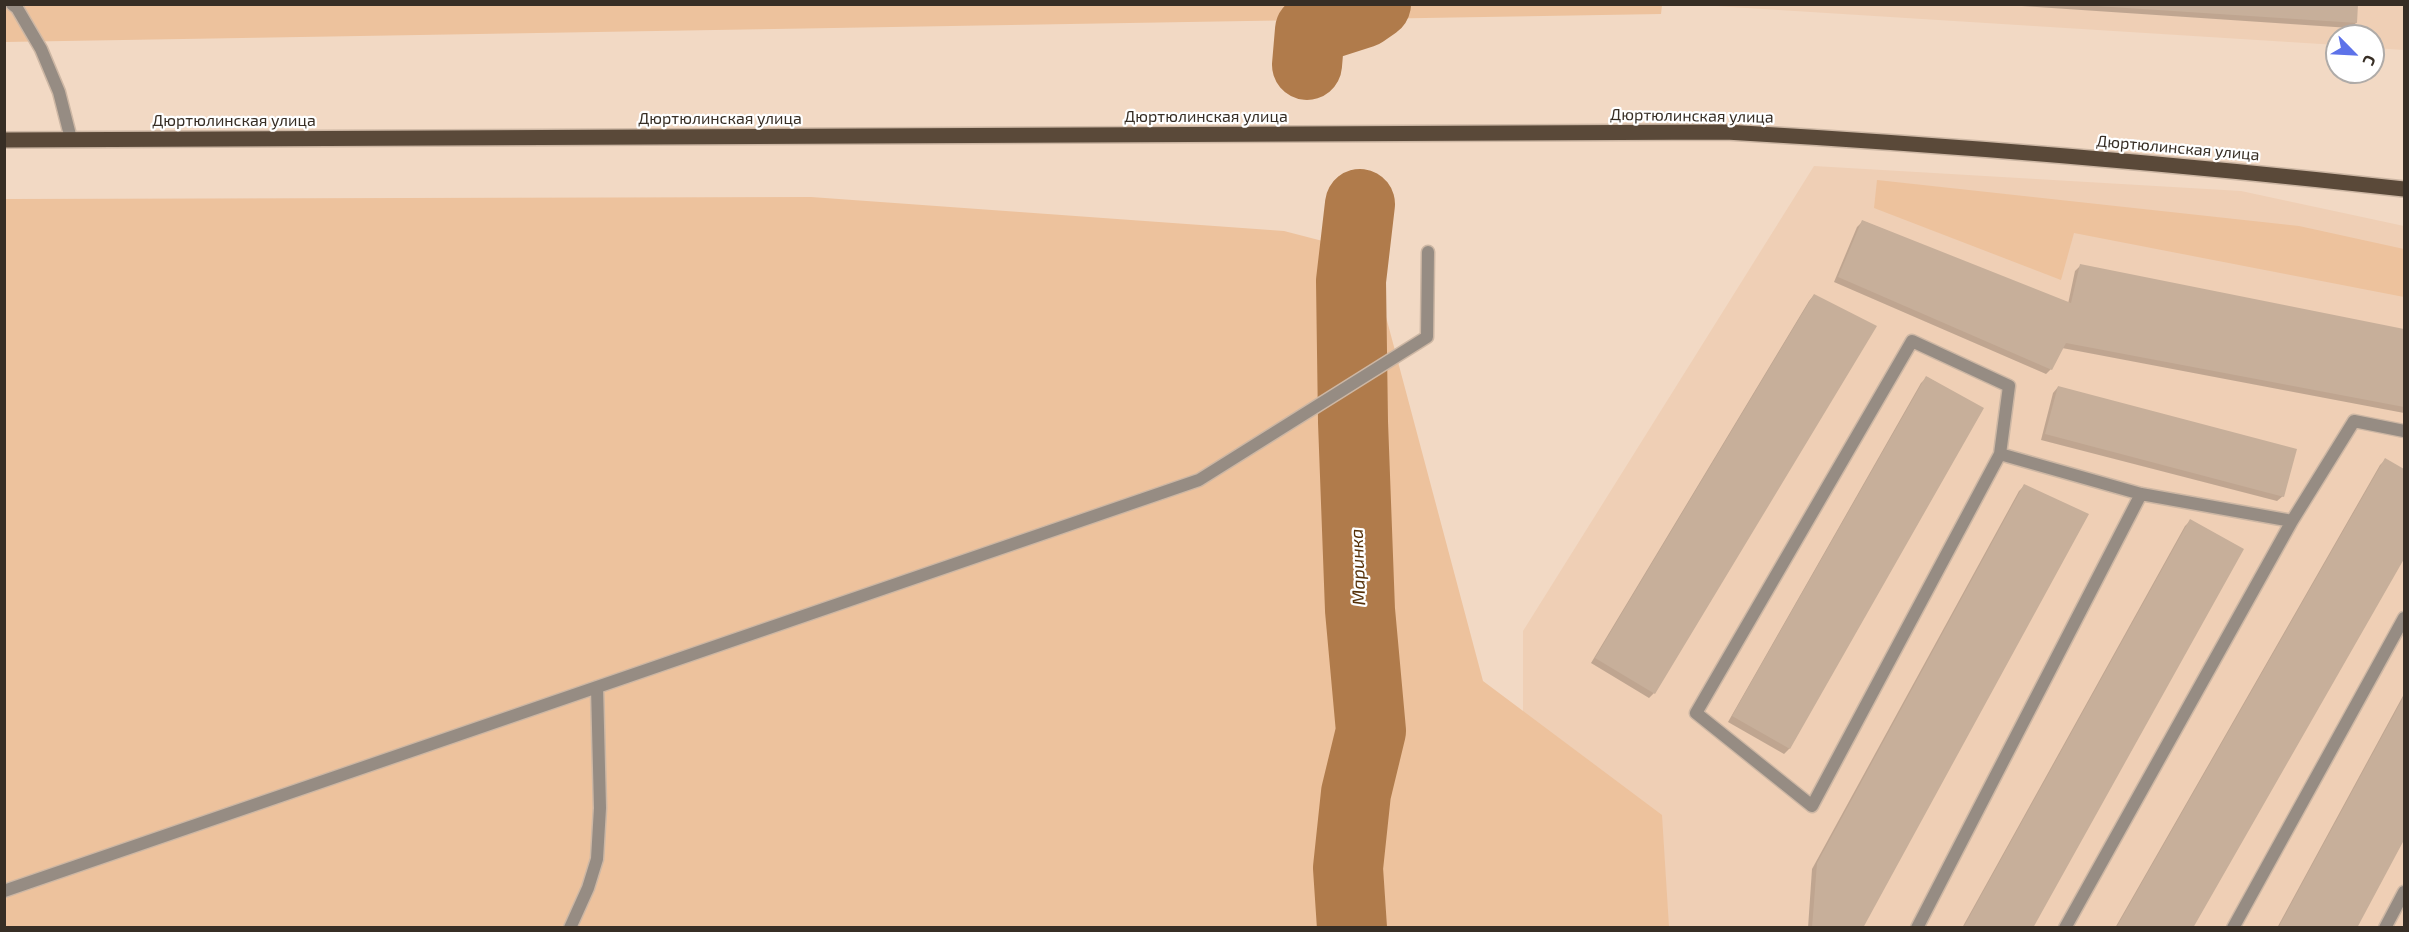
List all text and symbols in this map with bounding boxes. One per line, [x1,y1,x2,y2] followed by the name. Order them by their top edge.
[2325,24,2385,84] north arrow
[2359,53,2381,69] text: С
[1610,105,1774,127] street label: Дюртюлинская улица
[1124,107,1288,127] street label: Дюртюлинская улица
[638,109,802,129] street label: Дюртюлинская улица
[152,111,316,131] street label: Дюртюлинская улица
[2096,131,2260,165] street label: Дюртюлинская улица
[1346,528,1370,606] water label: Маринка

